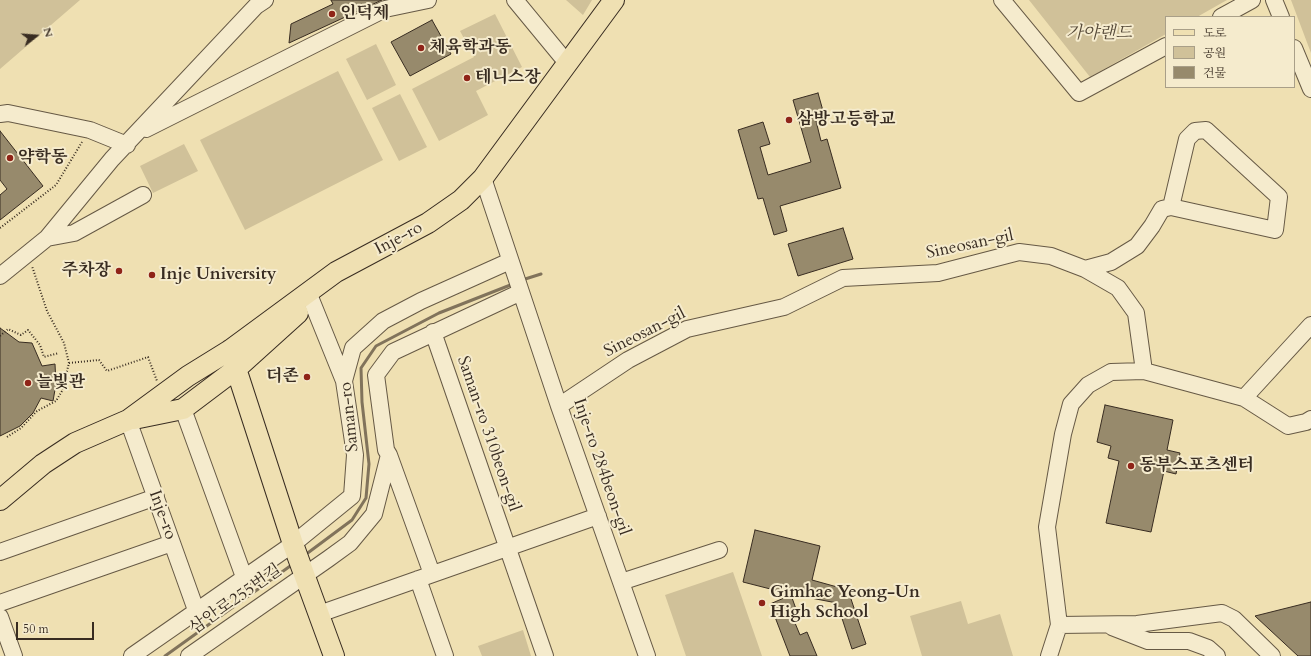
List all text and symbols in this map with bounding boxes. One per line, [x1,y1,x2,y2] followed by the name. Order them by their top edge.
[340,4,389,24] place label: 인덕제
[327,9,337,19] marker: 인덕제
[16,16,56,56] north arrow
[1165,16,1295,88] legend
[1066,24,1132,44] park label: 가야랜드
[1203,25,1226,41] text: 도로
[39,26,57,39] text: N
[429,38,511,58] place label: 체육학과동
[416,43,426,53] marker: 체육학과동
[1203,45,1226,61] text: 공원
[1203,65,1226,81] text: 건물
[475,68,541,88] place label: 테니스장
[462,73,472,83] marker: 테니스장
[797,110,896,130] place label: 삼방고등학교
[784,115,794,125] marker: 삼방고등학교
[18,148,67,168] place label: 약학동
[5,153,15,163] marker: 약학동
[372,218,426,260] street label: Inje-ro
[924,226,1016,264] street label: Sineosan-gil
[62,261,111,281] place label: 주차장
[160,265,276,285] place label: Inje University
[114,266,124,276] marker: 주차장
[147,270,157,280] marker: Inje University
[601,304,689,362] street label: Sineosan-gil
[452,354,524,514] street label: Saman-ro 310beon-gil
[266,367,299,387] place label: 더존
[302,372,312,382] marker: 더존
[36,373,85,393] place label: 늘빛관
[23,378,33,388] marker: 늘빛관
[336,381,364,453] street label: Saman-ro
[568,396,634,538] street label: Inje-ro 284beon-gil
[1139,456,1254,476] place label: 동부스포츠센터
[1126,461,1136,471] marker: 동부스포츠센터
[144,488,180,542] street label: Inje-ro
[186,561,286,639] street label: 삼안로255번길
[770,583,920,623] place label: Gimhae Yeong-Un High School
[757,598,767,608] marker: Gimhae Yeong-Un High School
[18,614,96,640] scale bar
[23,621,49,637] text: 50 m

